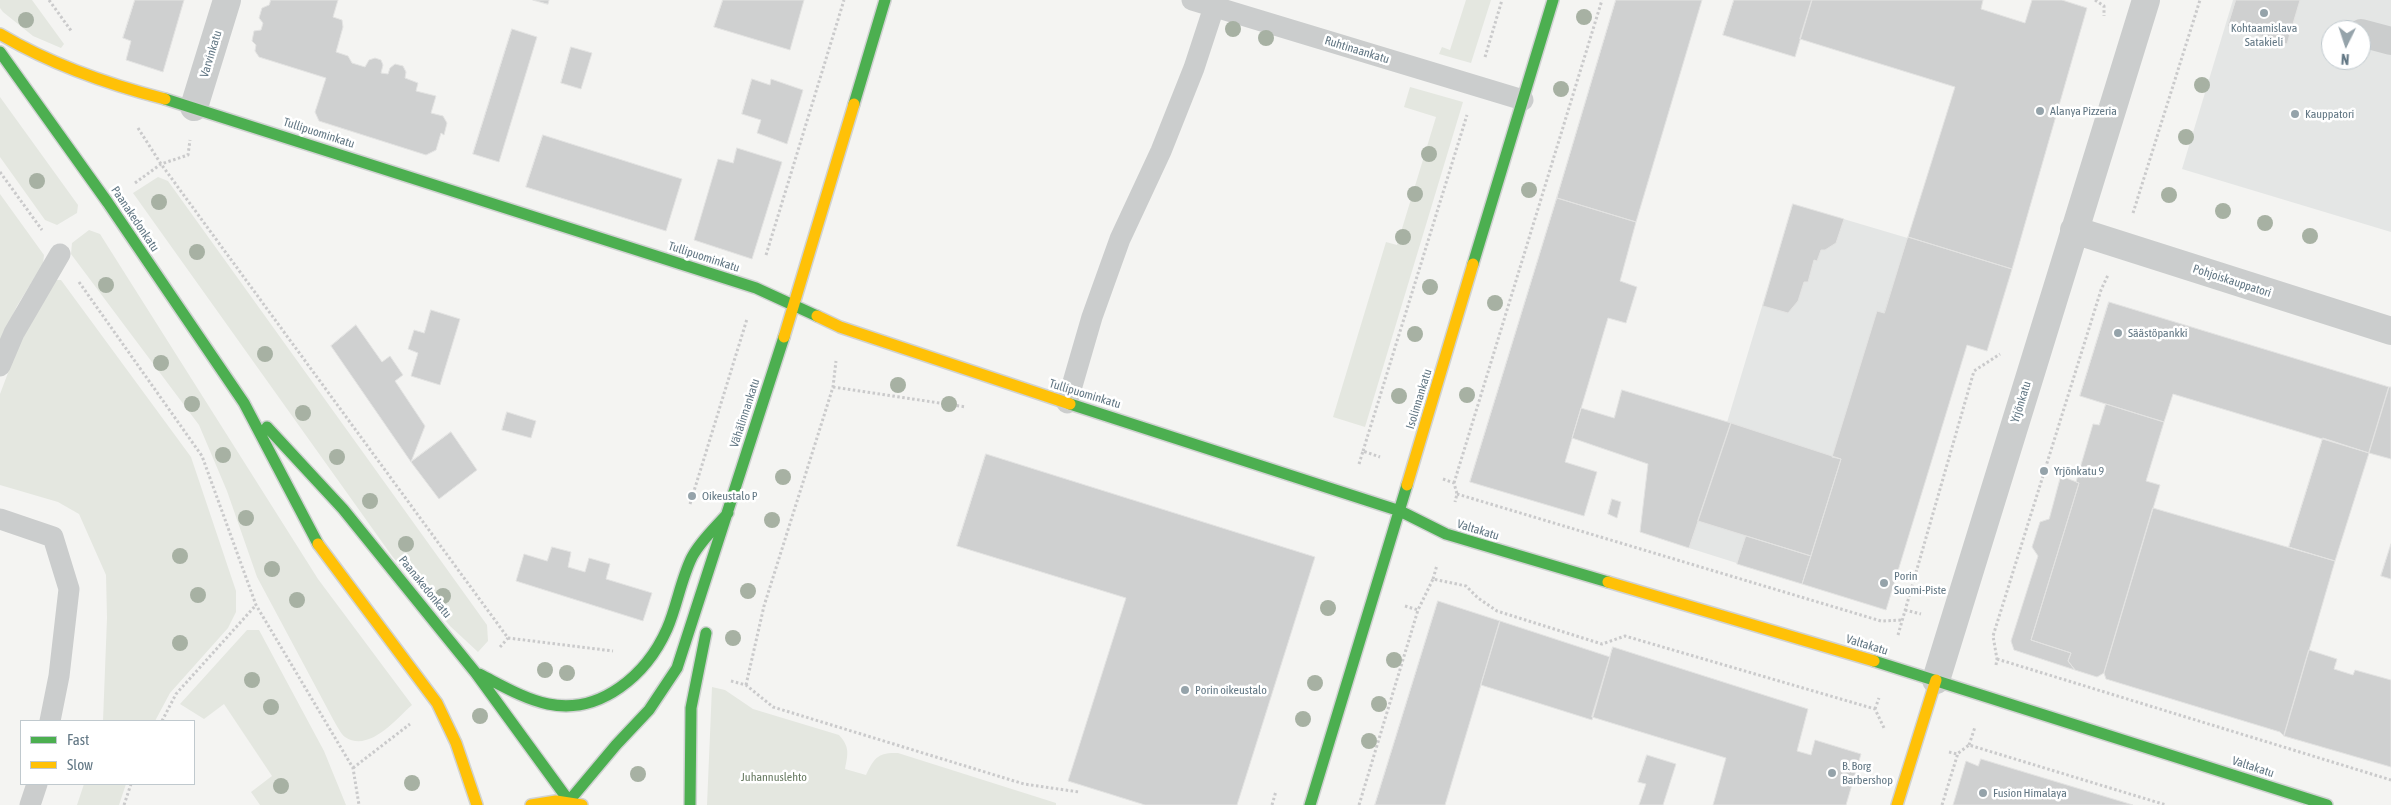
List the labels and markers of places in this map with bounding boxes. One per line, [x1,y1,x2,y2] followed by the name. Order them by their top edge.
[2258,7,2270,19] marker: Kohtaamislava Satakieli
[2231,21,2297,49] place label: Kohtaamislava Satakieli
[2050,104,2117,118] place label: Alanya Pizzeria
[2034,105,2046,117] marker: Alanya Pizzeria
[2305,107,2354,121] place label: Kauppatori
[2289,108,2301,120] marker: Kauppatori
[2128,326,2187,340] place label: Säästöpankki
[2112,327,2124,339] marker: Säästöpankki
[2054,464,2104,478] place label: Yrjönkatu 9
[2038,465,2050,477] marker: Yrjönkatu 9
[702,489,758,503] place label: Oikeustalo P
[686,490,698,502] marker: Oikeustalo P
[1894,569,1946,597] place label: Porin Suomi-Piste
[1878,577,1890,589] marker: Porin Suomi-Piste
[1195,683,1267,697] place label: Porin oikeustalo
[1179,684,1191,696] marker: Porin oikeustalo
[1842,759,1893,787] place label: B. Borg Barbershop
[1826,767,1838,779] marker: B. Borg Barbershop
[1993,786,2067,800] place label: Fusion Himalaya
[1977,787,1989,799] marker: Fusion Himalaya

